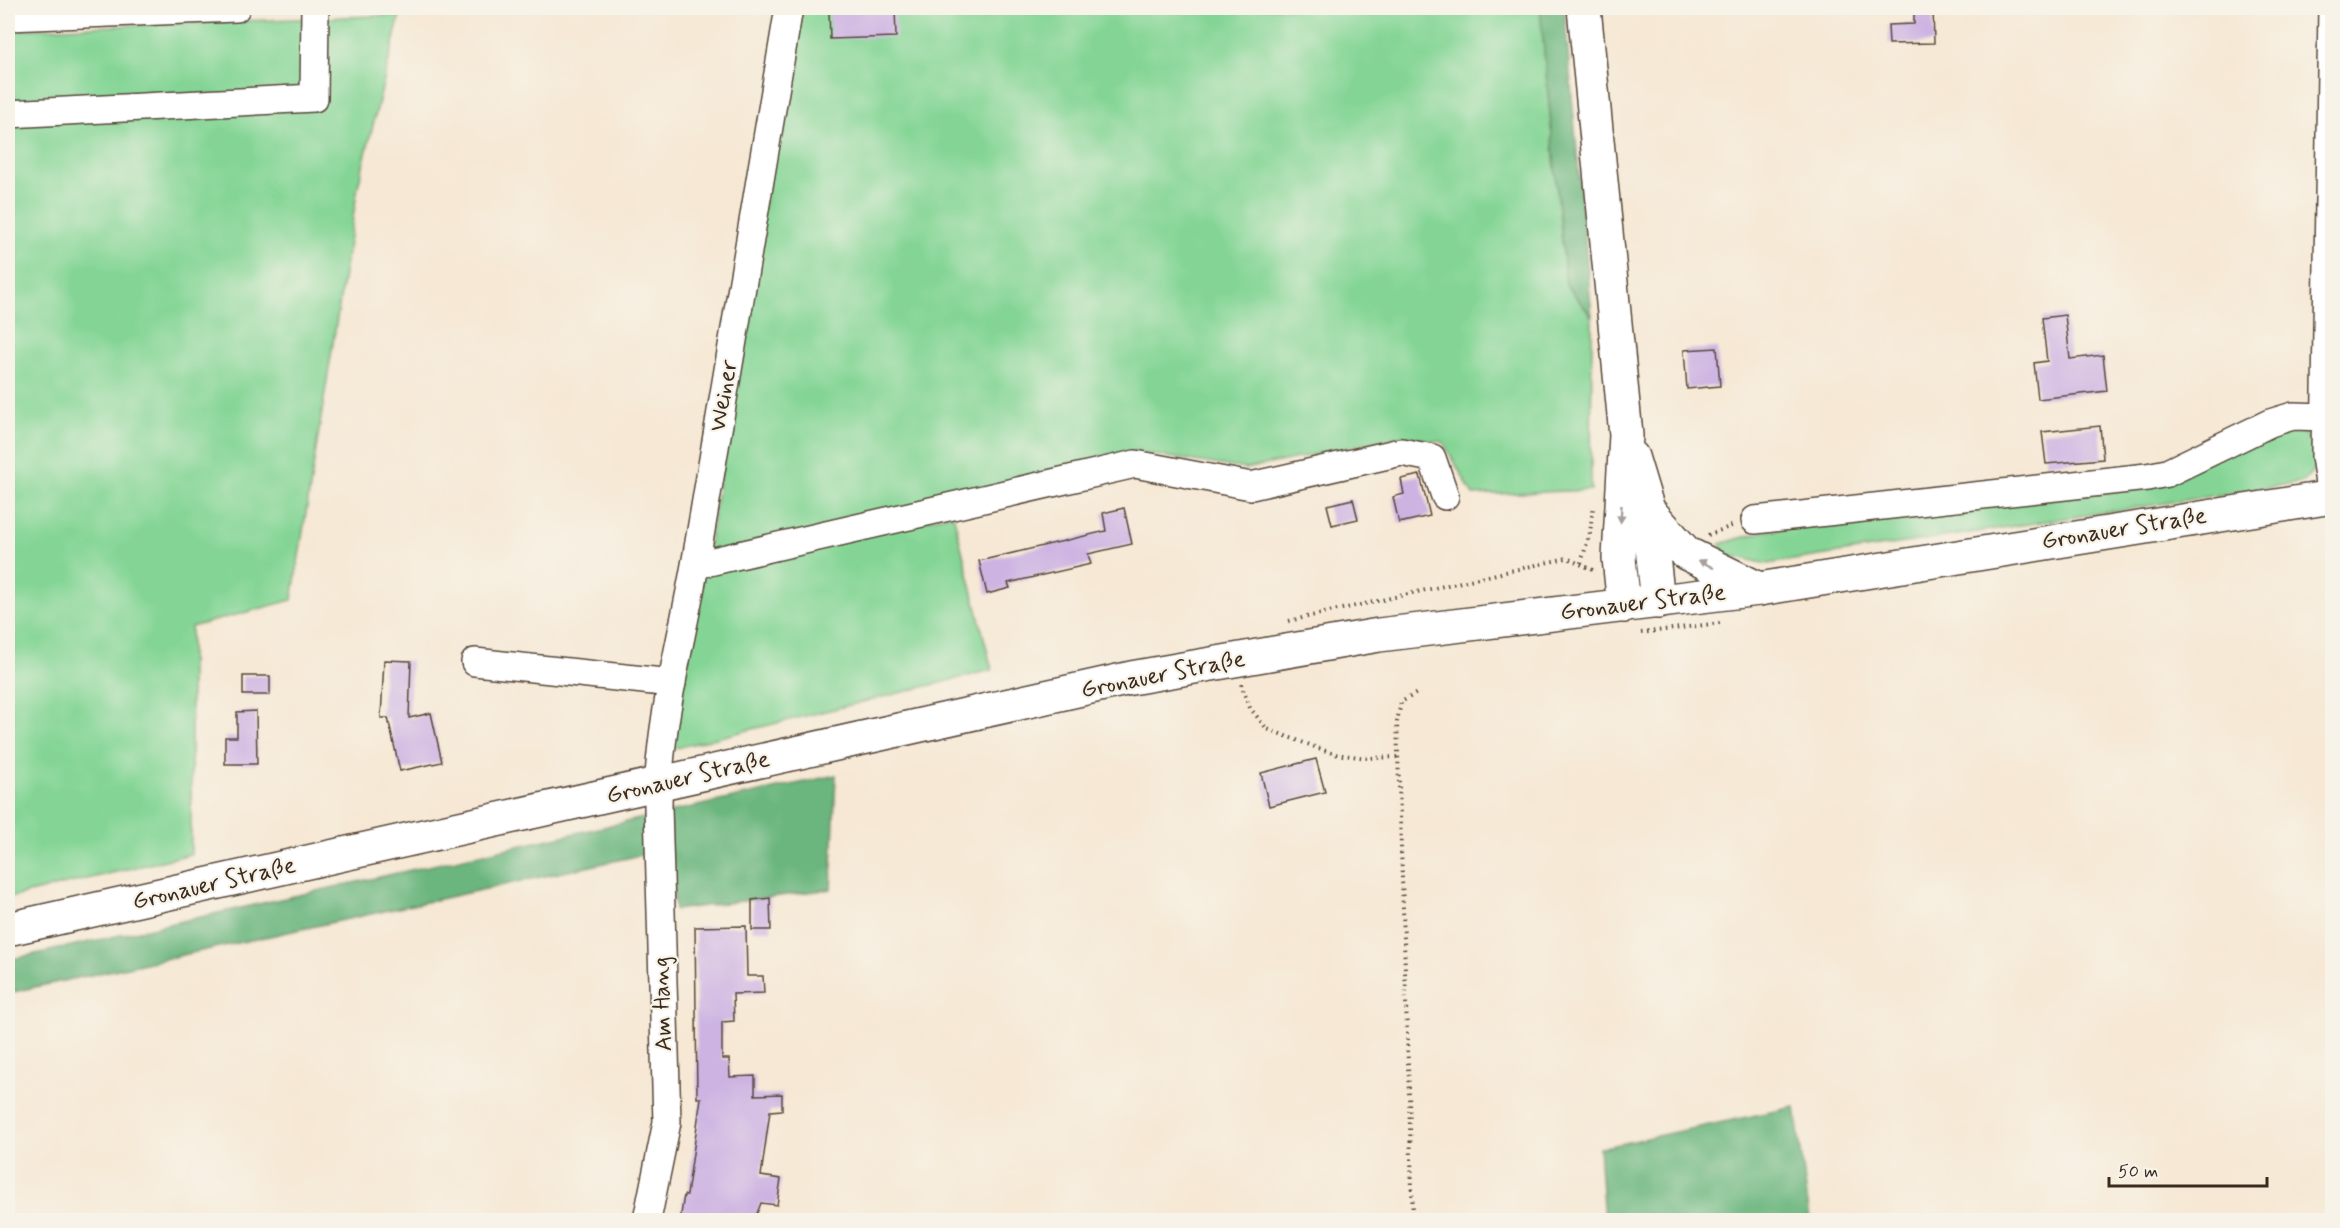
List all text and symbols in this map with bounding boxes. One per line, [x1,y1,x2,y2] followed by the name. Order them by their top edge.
[702,358,746,434] street label: Weiner
[2039,501,2209,557] street label: Gronauer Straße
[1616,505,1625,524] one-way arrow
[1697,559,1714,569] one-way arrow
[1558,577,1728,629] street label: Gronauer Straße
[1078,644,1248,706] street label: Gronauer Straße
[603,744,773,812] street label: Gronauer Straße
[129,850,299,918] street label: Gronauer Straße
[646,956,680,1052] street label: Am Hang
[2109,1150,2266,1188] scale bar
[2118,1160,2158,1184] text: 50 m

